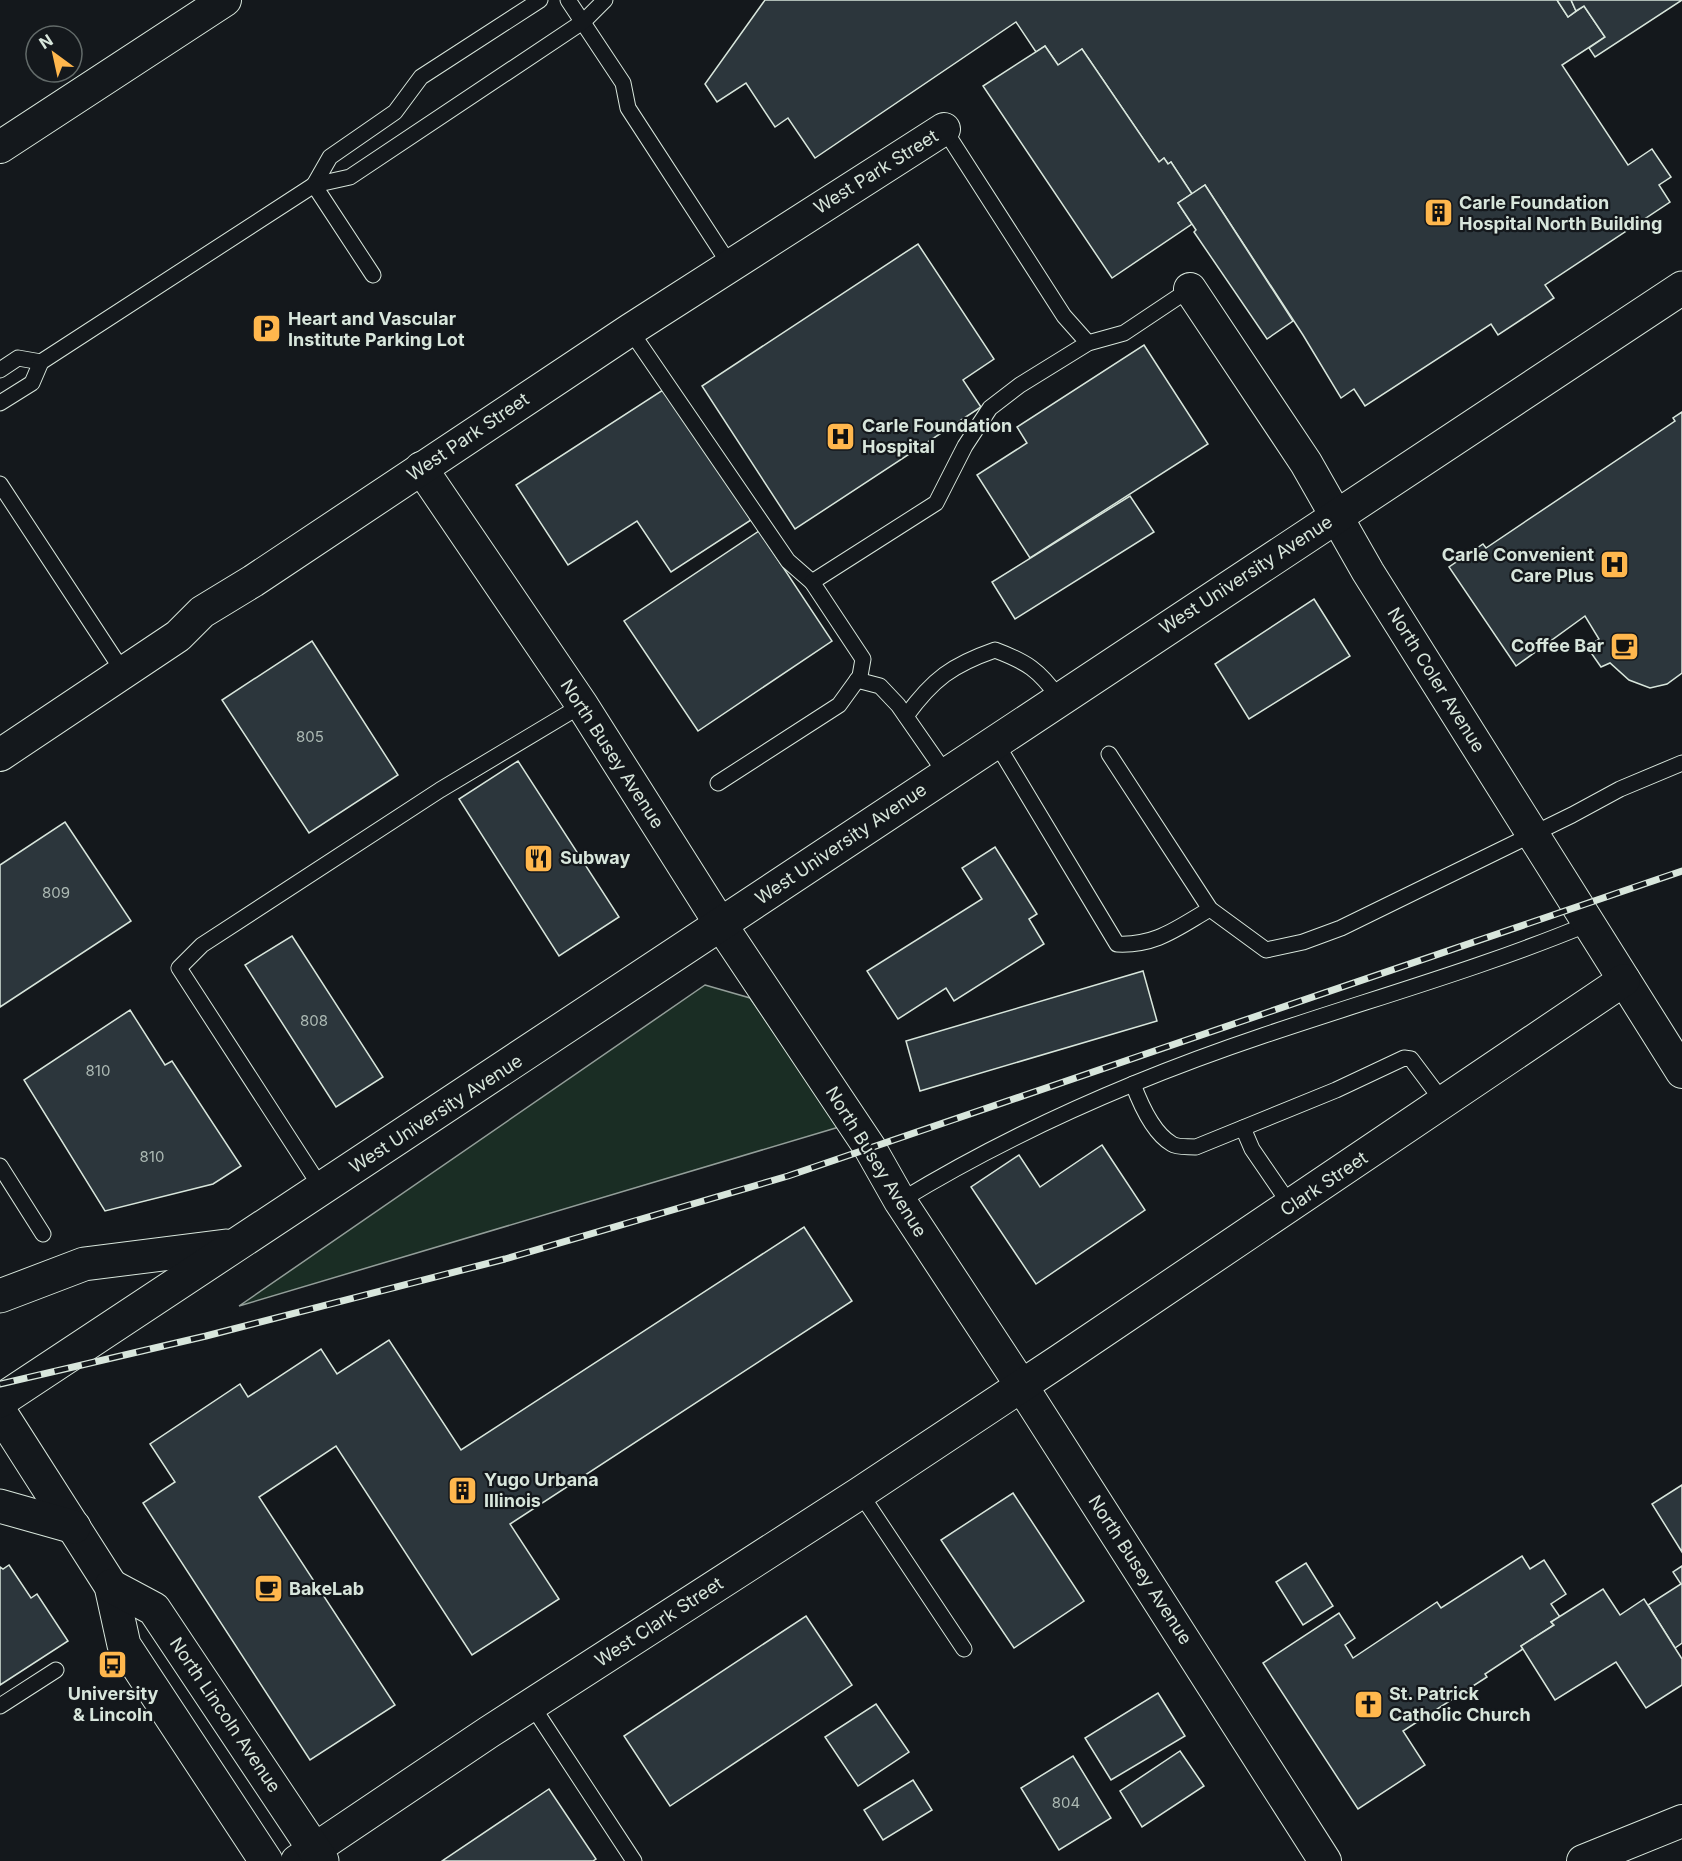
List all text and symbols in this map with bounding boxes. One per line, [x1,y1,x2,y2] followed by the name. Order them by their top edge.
[24,24,84,84] north arrow
[35,30,56,53] text: N
[810,125,942,218] street label: West Park Street
[1459,192,1662,234] place label: Carle Foundation Hospital North Building
[1422,197,1454,229] building icon: Carle Foundation Hospital North Building
[288,308,465,350] place label: Heart and Vascular Institute Parking Lot
[251,313,283,345] parking icon: Heart and Vascular Institute Parking Lot
[403,388,533,485] street label: West Park Street
[862,415,1012,457] place label: Carle Foundation Hospital
[825,420,857,452] hospital icon: Carle Foundation Hospital
[1155,511,1336,638] street label: West University Avenue
[1442,544,1594,586] place label: Carle Convenient Care Plus
[1599,549,1631,581] hospital icon: Carle Convenient Care Plus
[1383,603,1490,756] street label: North Coler Avenue
[1609,630,1641,662] cafe icon: Coffee Bar
[1511,635,1604,656] place label: Coffee Bar
[556,675,668,832] street label: North Busey Avenue
[296,727,324,746] house number: 805
[751,778,930,909] street label: West University Avenue
[523,842,555,874] restaurant icon: Subway
[560,847,630,868] place label: Subway
[42,883,70,902] house number: 809
[300,1011,328,1030] house number: 808
[345,1050,526,1177] street label: West University Avenue
[86,1061,110,1080] house number: 810
[822,1083,931,1241] street label: North Busey Avenue
[140,1147,164,1166] house number: 810
[1276,1147,1371,1220] street label: Clark Street
[484,1469,599,1511] place label: Yugo Urbana Illinois
[447,1474,479,1506] building icon: Yugo Urbana Illinois
[1084,1491,1196,1648] street label: North Busey Avenue
[591,1572,727,1671] street label: West Clark Street
[252,1573,284,1605] cafe icon: BakeLab
[289,1578,364,1599] place label: BakeLab
[166,1633,285,1796] street label: North Lincoln Avenue
[97,1649,129,1681] bus stop icon: University & Lincoln
[68,1683,158,1725] place label: University & Lincoln
[1389,1683,1531,1725] place label: St. Patrick Catholic Church
[1352,1688,1384,1720] church icon: St. Patrick Catholic Church
[1052,1793,1080,1812] house number: 804

